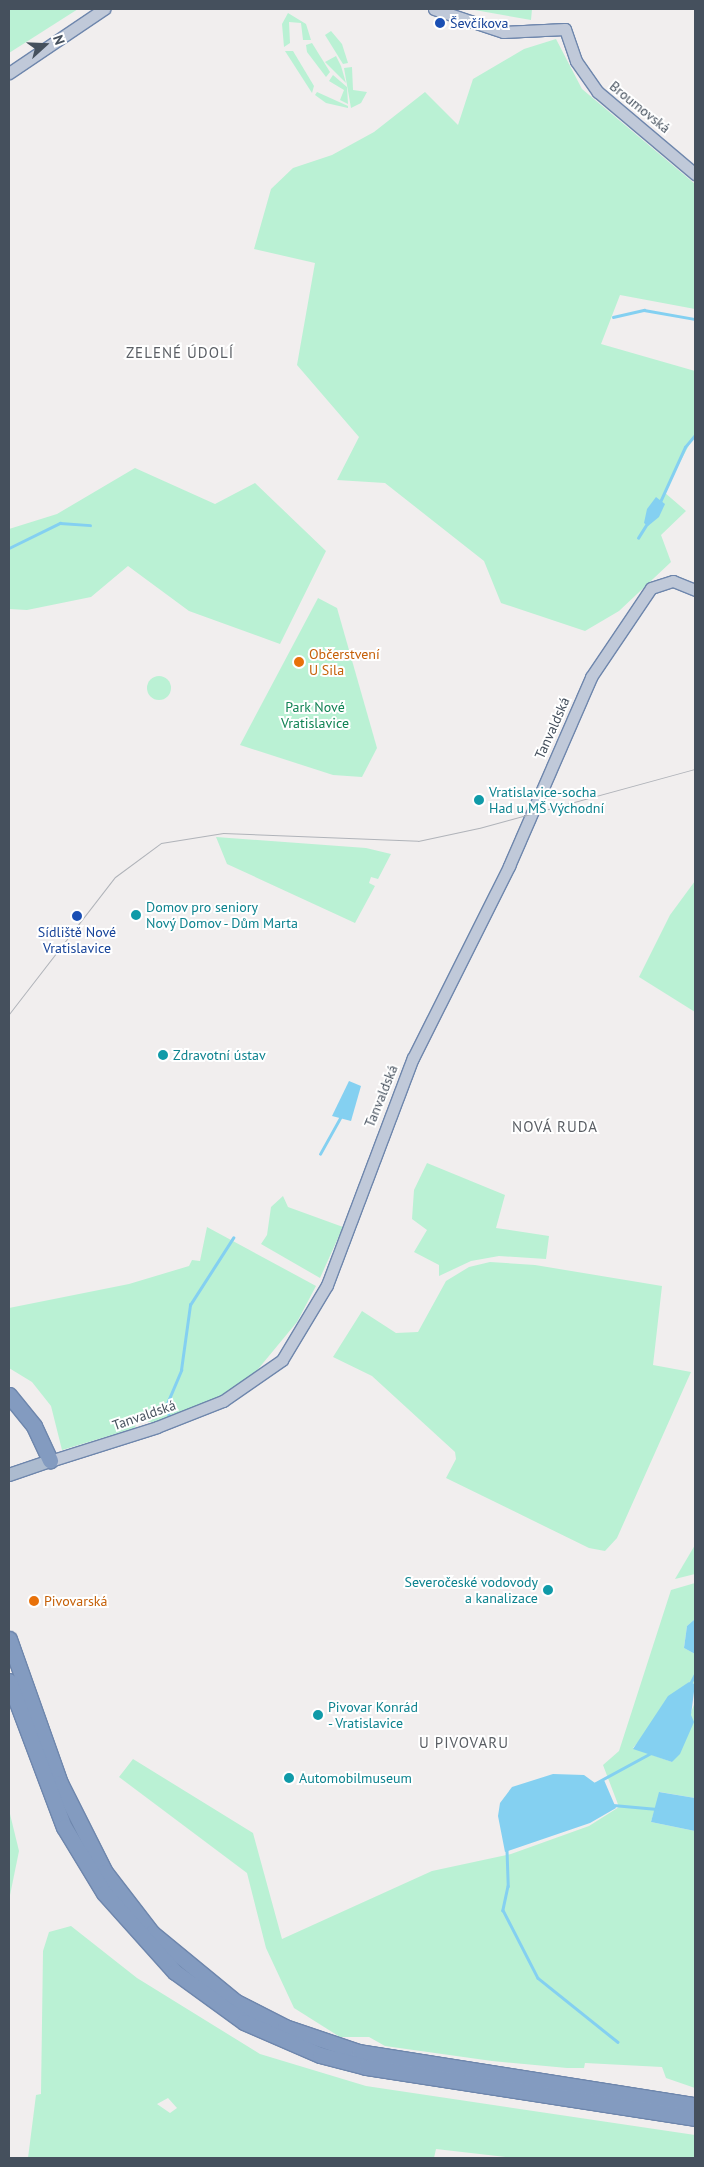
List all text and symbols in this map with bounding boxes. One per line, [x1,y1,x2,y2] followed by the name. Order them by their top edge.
[450,15,508,31] place label: Ševčíkova
[434,17,446,29] marker: Ševčíkova
[20,20,70,70] north arrow
[49,32,69,47] text: N
[606,78,674,136] street label: Broumovská
[124,344,236,362] district label: ZELENÉ ÚDOLÍ
[309,646,380,679] place label: Občerstvení U Sila
[293,656,305,668] marker: Občerstvení U Sila
[531,695,573,761] street label: Tanvaldská
[281,699,349,732] park label: Park Nové Vratislavice
[489,784,605,816] place label: Vratislavice-socha Had u MŠ Východní
[473,794,485,806] marker: Vratislavice-socha Had u MŠ Východní
[146,899,301,932] place label: Domov pro seniory Nový Domov - Dům Marta
[130,909,142,921] marker: Domov pro seniory Nový Domov - Dům Marta
[71,910,83,922] marker: Sídliště Nové Vratislavice
[38,924,116,956] place label: Sídliště Nové Vratislavice
[173,1047,266,1063] place label: Zdravotní ústav
[157,1049,169,1061] marker: Zdravotní ústav
[361,1062,401,1130] street label: Tanvaldská
[511,1118,599,1136] district label: NOVÁ RUDA
[110,1396,178,1434] street label: Tanvaldská
[404,1574,538,1606] place label: Severočeské vodovody a kanalizace
[542,1584,554,1596] marker: Severočeské vodovody a kanalizace
[44,1593,108,1609] place label: Pivovarská
[28,1595,40,1607] marker: Pivovarská
[328,1699,418,1731] place label: Pivovar Konrád - Vratislavice
[312,1709,324,1721] marker: Pivovar Konrád - Vratislavice
[418,1734,510,1752] district label: U PIVOVARU
[299,1770,412,1786] place label: Automobilmuseum
[283,1772,295,1784] marker: Automobilmuseum

